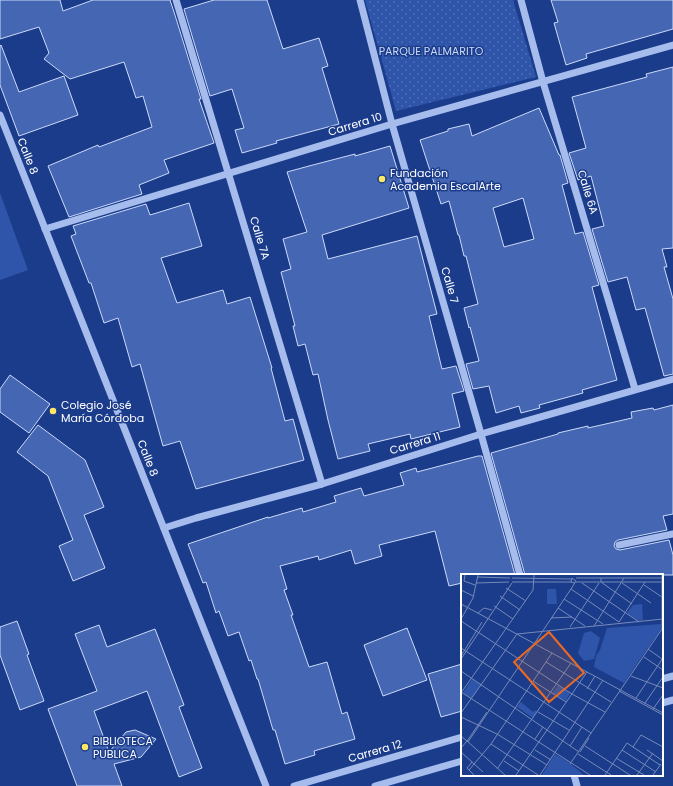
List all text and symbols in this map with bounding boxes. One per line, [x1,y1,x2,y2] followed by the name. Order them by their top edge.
[379,43,484,59] park label: PARQUE PALMARITO
[326,108,384,140] street label: Carrera 10
[13,135,43,177] street label: Calle 8
[390,165,501,194] place label: Fundación Academia EscalArte
[574,168,602,217] street label: Calle 6A
[377,174,387,184] marker: Fundación Academia EscalArte
[246,214,274,262] street label: Calle 7A
[437,265,463,305] street label: Calle 7
[61,397,144,426] place label: Colegio José María Córdoba
[48,406,58,416] marker: Colegio José María Córdoba
[388,428,442,458] street label: Carrera 11
[133,437,163,479] street label: Calle 8
[461,574,663,776] inset map
[93,733,153,762] place label: BIBLIOTECA PUBLICA
[346,736,404,766] street label: Carrera 12
[80,742,90,752] marker: BIBLIOTECA PUBLICA

